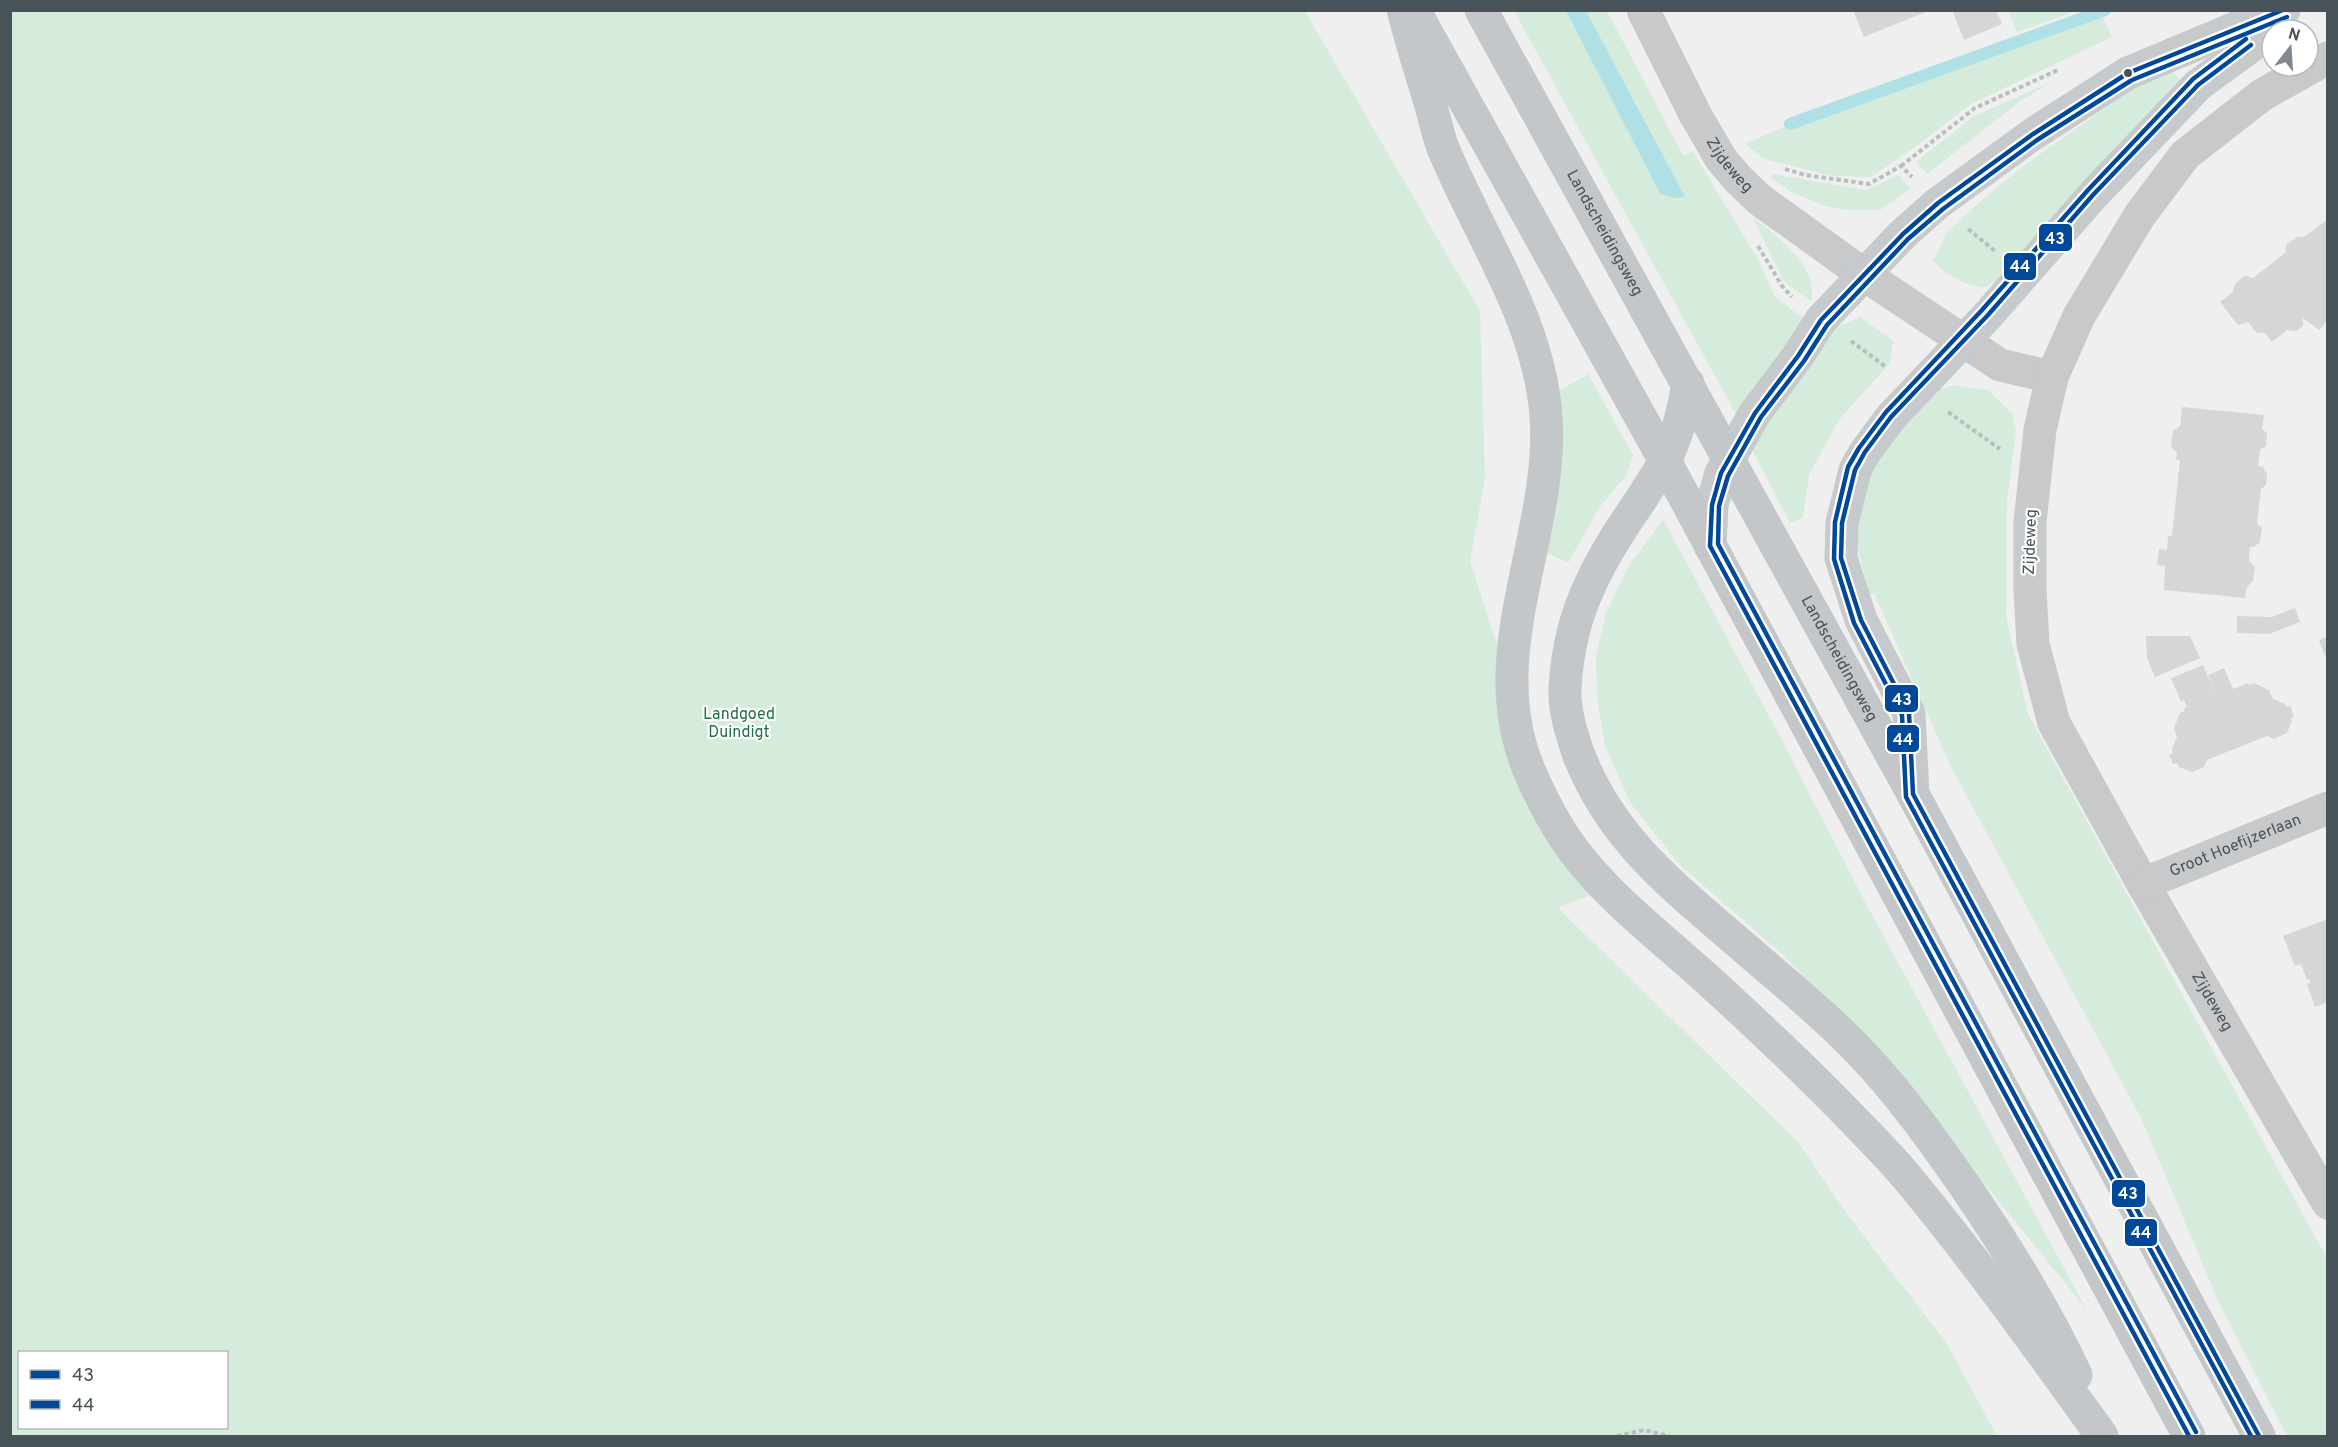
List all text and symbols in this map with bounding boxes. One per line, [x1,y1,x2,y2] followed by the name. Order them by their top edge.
[2260,18,2320,78] north arrow
[2285,24,2302,47] text: N
[2122,67,2134,79] unlabelled marker
[1701,134,1757,198] street label: Zijdeweg
[1561,167,1647,300] street label: Landscheidingsweg
[2038,223,2073,252] line badge: 43
[2045,230,2065,250] text: 43
[2003,252,2037,281] line badge: 44
[2010,258,2030,278] text: 44
[2020,509,2042,575] street label: Zijdeweg
[1796,592,1881,726] street label: Landscheidingsweg
[1884,684,1919,713] line badge: 43
[1892,691,1912,711] text: 43
[703,705,775,743] park label: Landgoed Duindigt
[1886,724,1920,753] line badge: 44
[1893,731,1913,751] text: 44
[2167,810,2304,882] street label: Groot Hoefijzerlaan
[2186,969,2237,1035] street label: Zijdeweg
[2111,1179,2146,1208] line badge: 43
[2118,1185,2138,1205] text: 43
[2124,1218,2158,1247] line badge: 44
[2131,1224,2151,1244] text: 44
[18,1351,228,1429] legend
[72,1365,94,1388] text: 43
[72,1395,94,1418] text: 44

